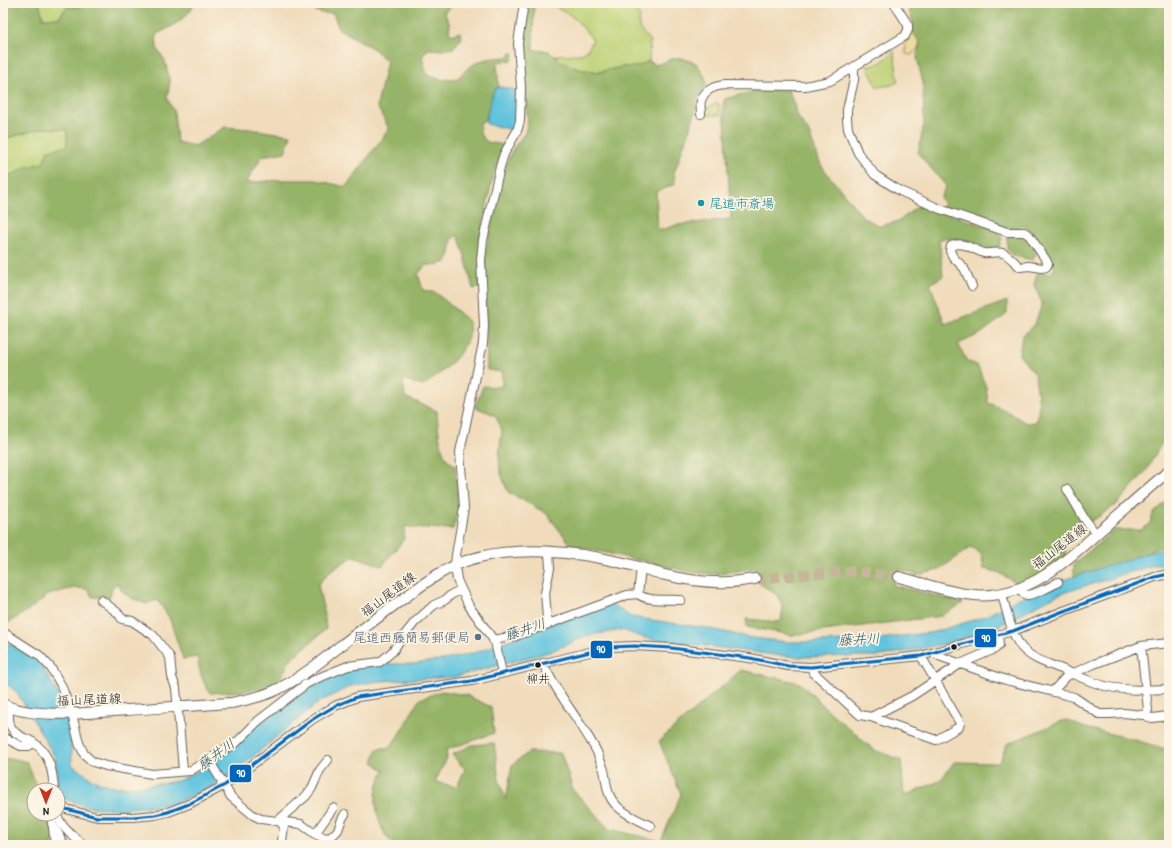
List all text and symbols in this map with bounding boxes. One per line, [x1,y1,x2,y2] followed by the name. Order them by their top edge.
[709,194,774,212] place label: 尾道市斎場
[696,198,706,208] marker: 尾道市斎場
[1028,518,1091,573] street label: 福山尾道線
[357,567,420,621] street label: 福山尾道線
[502,613,548,644] water label: 藤井川
[353,628,470,646] place label: 尾道西藤簡易郵便局
[838,628,880,649] water label: 藤井川
[974,628,997,648] line badge: 90
[982,631,991,645] text: 90
[473,632,483,642] marker: 尾道西藤簡易郵便局
[590,640,613,659] line badge: 90
[597,642,606,656] text: 90
[949,642,959,652] unlabelled marker
[533,660,543,670] marker: 柳井
[526,670,550,687] place label: 柳井
[56,689,123,709] street label: 福山尾道線
[193,734,238,773] water label: 藤井川
[229,764,252,783] line badge: 90
[237,766,246,780] text: 90
[26,782,66,822] north arrow
[43,805,49,819] text: N

